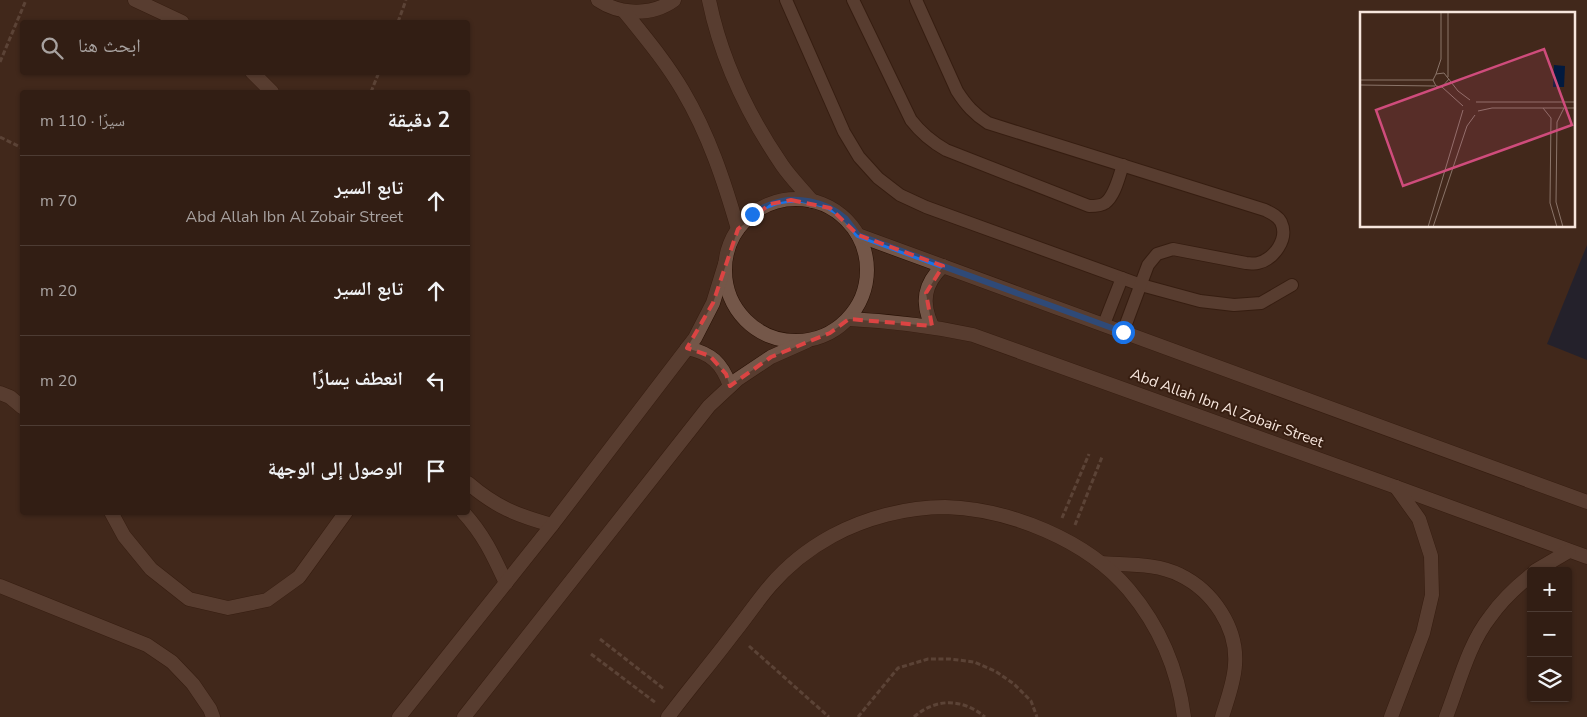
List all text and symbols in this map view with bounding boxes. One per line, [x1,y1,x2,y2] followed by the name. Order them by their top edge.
[1360,12,1574,228] inset map
[20,20,470,75] search box
[78,33,141,59] text: ابحث هنا
[38,34,66,62] icon: search
[388,106,450,134] text: 2 دقيقة
[40,110,125,132] text: سيرًا · 110 m
[334,175,403,201] text: تابع السير
[422,187,450,215] icon: ahead
[40,190,77,212] text: 70 m
[741,203,764,226] route end
[186,206,403,228] text: Abd Allah Ibn Al Zobair Street
[334,276,403,302] text: تابع السير
[422,277,450,305] icon: ahead
[40,280,77,302] text: 20 m
[1112,321,1135,344] route start
[1128,364,1327,453] street label: Abd Allah Ibn Al Zobair Street
[312,366,403,392] text: انعطف يسارًا
[422,367,450,395] icon: left
[40,370,77,392] text: 20 m
[268,456,403,482] text: الوصول إلى الوجهة
[422,457,450,485] icon: arrive
[1527,567,1572,702] map controls
[1527,567,1572,612] button: +
[1527,612,1572,657] button: −
[1527,657,1572,702] button: layers

